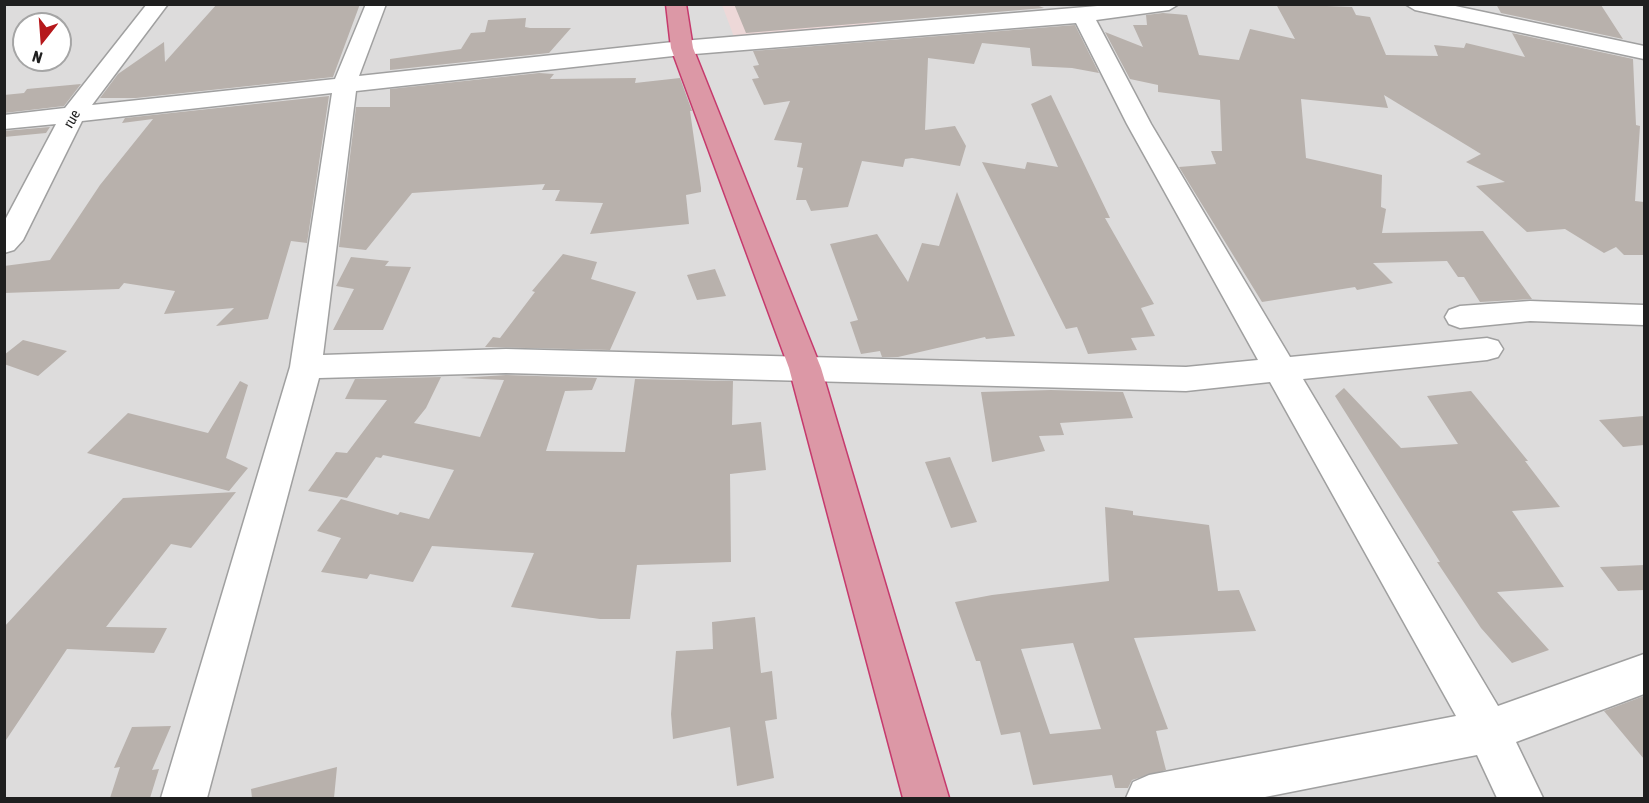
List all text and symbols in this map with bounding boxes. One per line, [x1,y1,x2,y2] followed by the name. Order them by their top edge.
[12,12,72,72] north arrow
[30,47,44,67] text: N
[60,106,84,132] street label: rue

